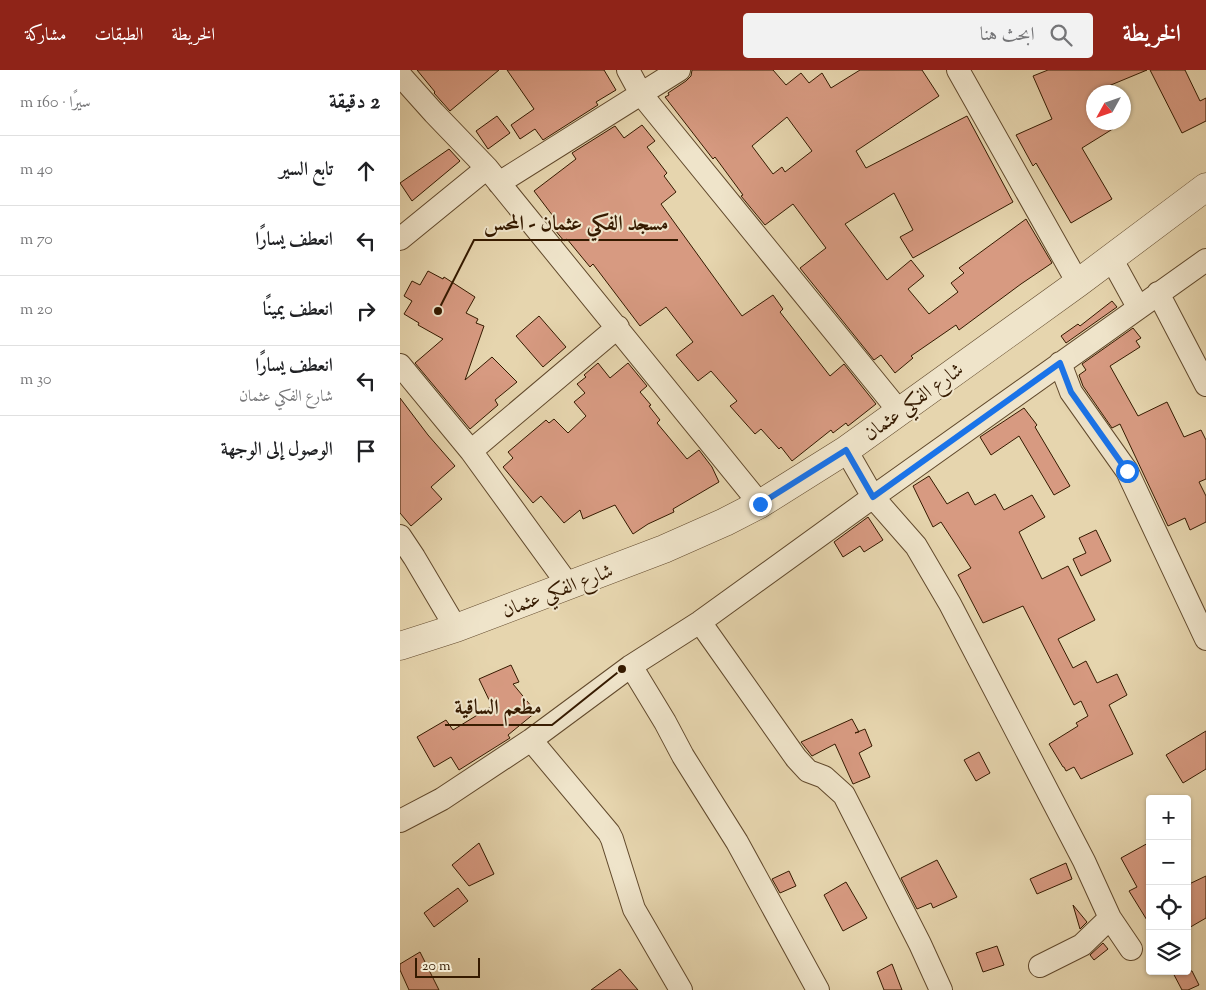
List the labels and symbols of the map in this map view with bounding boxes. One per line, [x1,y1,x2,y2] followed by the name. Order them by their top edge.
[1086,85,1131,130] north arrow
[474,204,678,240] callout: مسجد الفكي عثمان - المحس
[484,210,668,242] text: مسجد الفكي عثمان - المحس
[858,357,972,451] street label: شارع الفكي عثمان
[1116,460,1139,483] route start
[749,493,772,516] route end
[498,558,619,629] street label: شارع الفكي عثمان
[445,689,552,725] callout: مطعم الساقية
[454,694,542,726] text: مطعم الساقية
[415,955,480,978] scale bar

